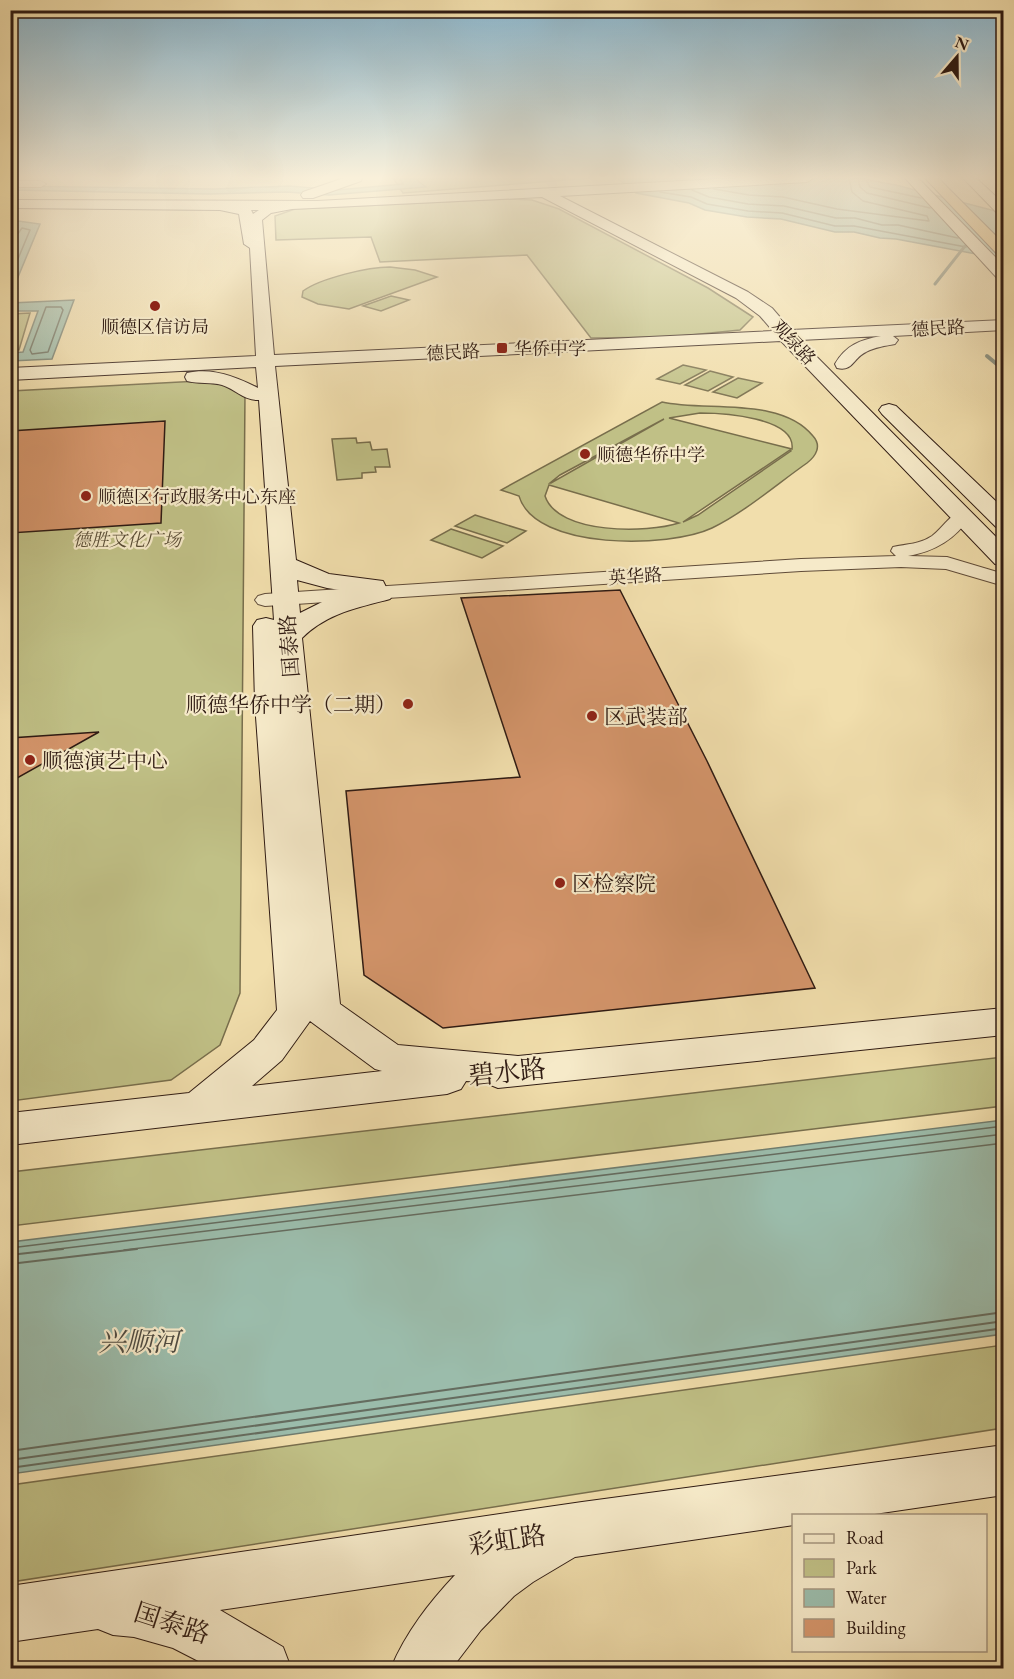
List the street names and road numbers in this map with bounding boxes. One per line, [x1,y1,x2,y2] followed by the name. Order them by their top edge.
[767,314,821,370] street label: 观绿路
[910,315,966,341] street label: 德民路
[425,339,481,365] street label: 德民路
[607,563,663,589] street label: 英华路
[273,614,305,678] street label: 国泰路
[466,1051,548,1093] street label: 碧水路
[466,1518,548,1562] street label: 彩虹路
[130,1595,214,1651] street label: 国泰路

